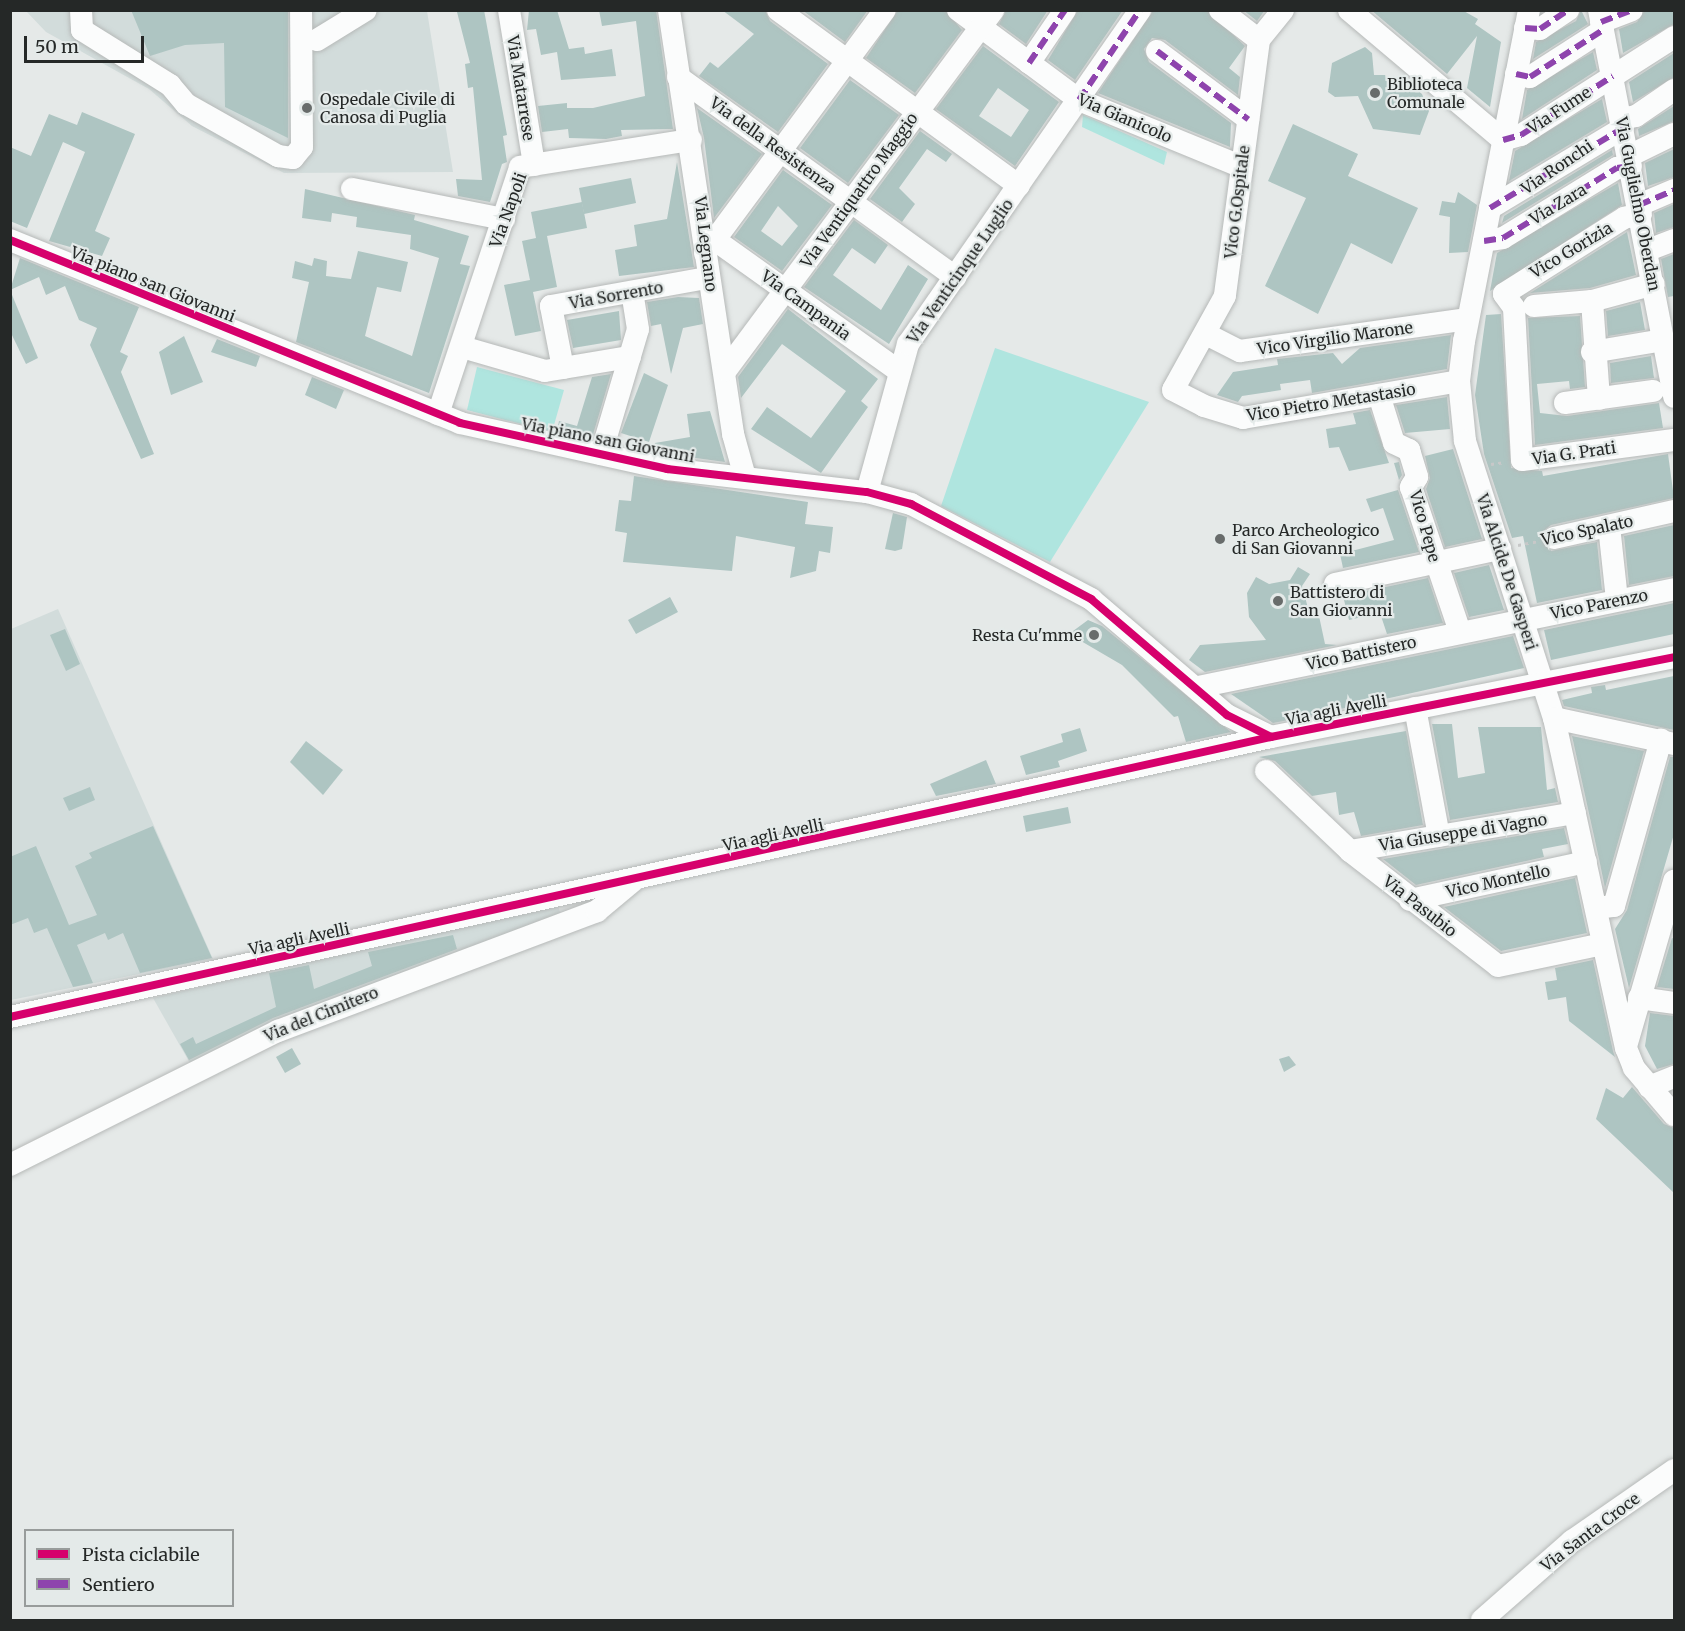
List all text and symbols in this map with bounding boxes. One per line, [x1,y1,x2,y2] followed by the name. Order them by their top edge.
[27,24,147,62] scale bar
[503,34,539,142] street label: Via Matarrese
[35,35,79,58] text: 50 m
[1387,74,1465,112] place label: Biblioteca Comunale
[1524,82,1594,138] street label: Via Fume
[1368,86,1382,100] marker: Biblioteca Comunale
[320,89,455,127] place label: Ospedale Civile di Canosa di Puglia
[1075,90,1175,146] street label: Via Gianicolo
[706,93,840,197] street label: Via della Resistenza
[298,99,316,117] marker: Ospedale Civile di Canosa di Puglia
[796,109,922,271] street label: Via Ventiquattro Maggio
[1612,115,1664,293] street label: Via Guglielmo Oberdan
[1517,136,1597,198] street label: Via Ronchi
[1221,144,1253,260] street label: Vico G.Ospitale
[486,170,530,250] street label: Via Napoli
[1526,180,1590,228] street label: Via Zara
[691,195,721,293] street label: Via Legnano
[903,195,1017,347] street label: Via Venticinque Luglio
[1526,218,1616,282] street label: Vico Gorizia
[68,242,238,326] street label: Via piano san Giovanni
[758,266,854,344] street label: Via Campania
[568,277,664,313] street label: Via Sorrento
[1256,318,1414,358] street label: Vico Virgilio Marone
[1245,379,1417,425] street label: Vico Pietro Metastasio
[520,414,696,466] street label: Via piano san Giovanni
[1531,438,1617,468] street label: Via G. Prati
[1406,488,1444,564] street label: Vico Pepe
[1473,491,1541,653] street label: Via Alcide De Gasperi
[1539,511,1635,549] street label: Vico Spalato
[1232,520,1379,558] place label: Parco Archeologico di San Giovanni
[1213,532,1227,546] marker: Parco Archeologico di San Giovanni
[1290,582,1392,620] place label: Battistero di San Giovanni
[1549,585,1649,623] street label: Vico Parenzo
[1271,594,1285,608] marker: Battistero di San Giovanni
[972,625,1082,645] place label: Resta Cu'mme
[1087,628,1101,642] marker: Resta Cu'mme
[1304,632,1418,674] street label: Vico Battistero
[1284,691,1388,729] street label: Via agli Avelli
[1378,809,1548,855] street label: Via Giuseppe di Vagno
[721,815,825,855] street label: Via agli Avelli
[1444,861,1552,901] street label: Vico Montello
[1379,871,1461,941] street label: Via Pasubio
[247,919,351,959] street label: Via agli Avelli
[261,982,381,1046] street label: Via del Cimitero
[1537,1489,1643,1575] street label: Via Santa Croce
[24,1529,234,1607] legend
[82,1543,200,1566] text: Pista ciclabile
[82,1573,154,1596] text: Sentiero

